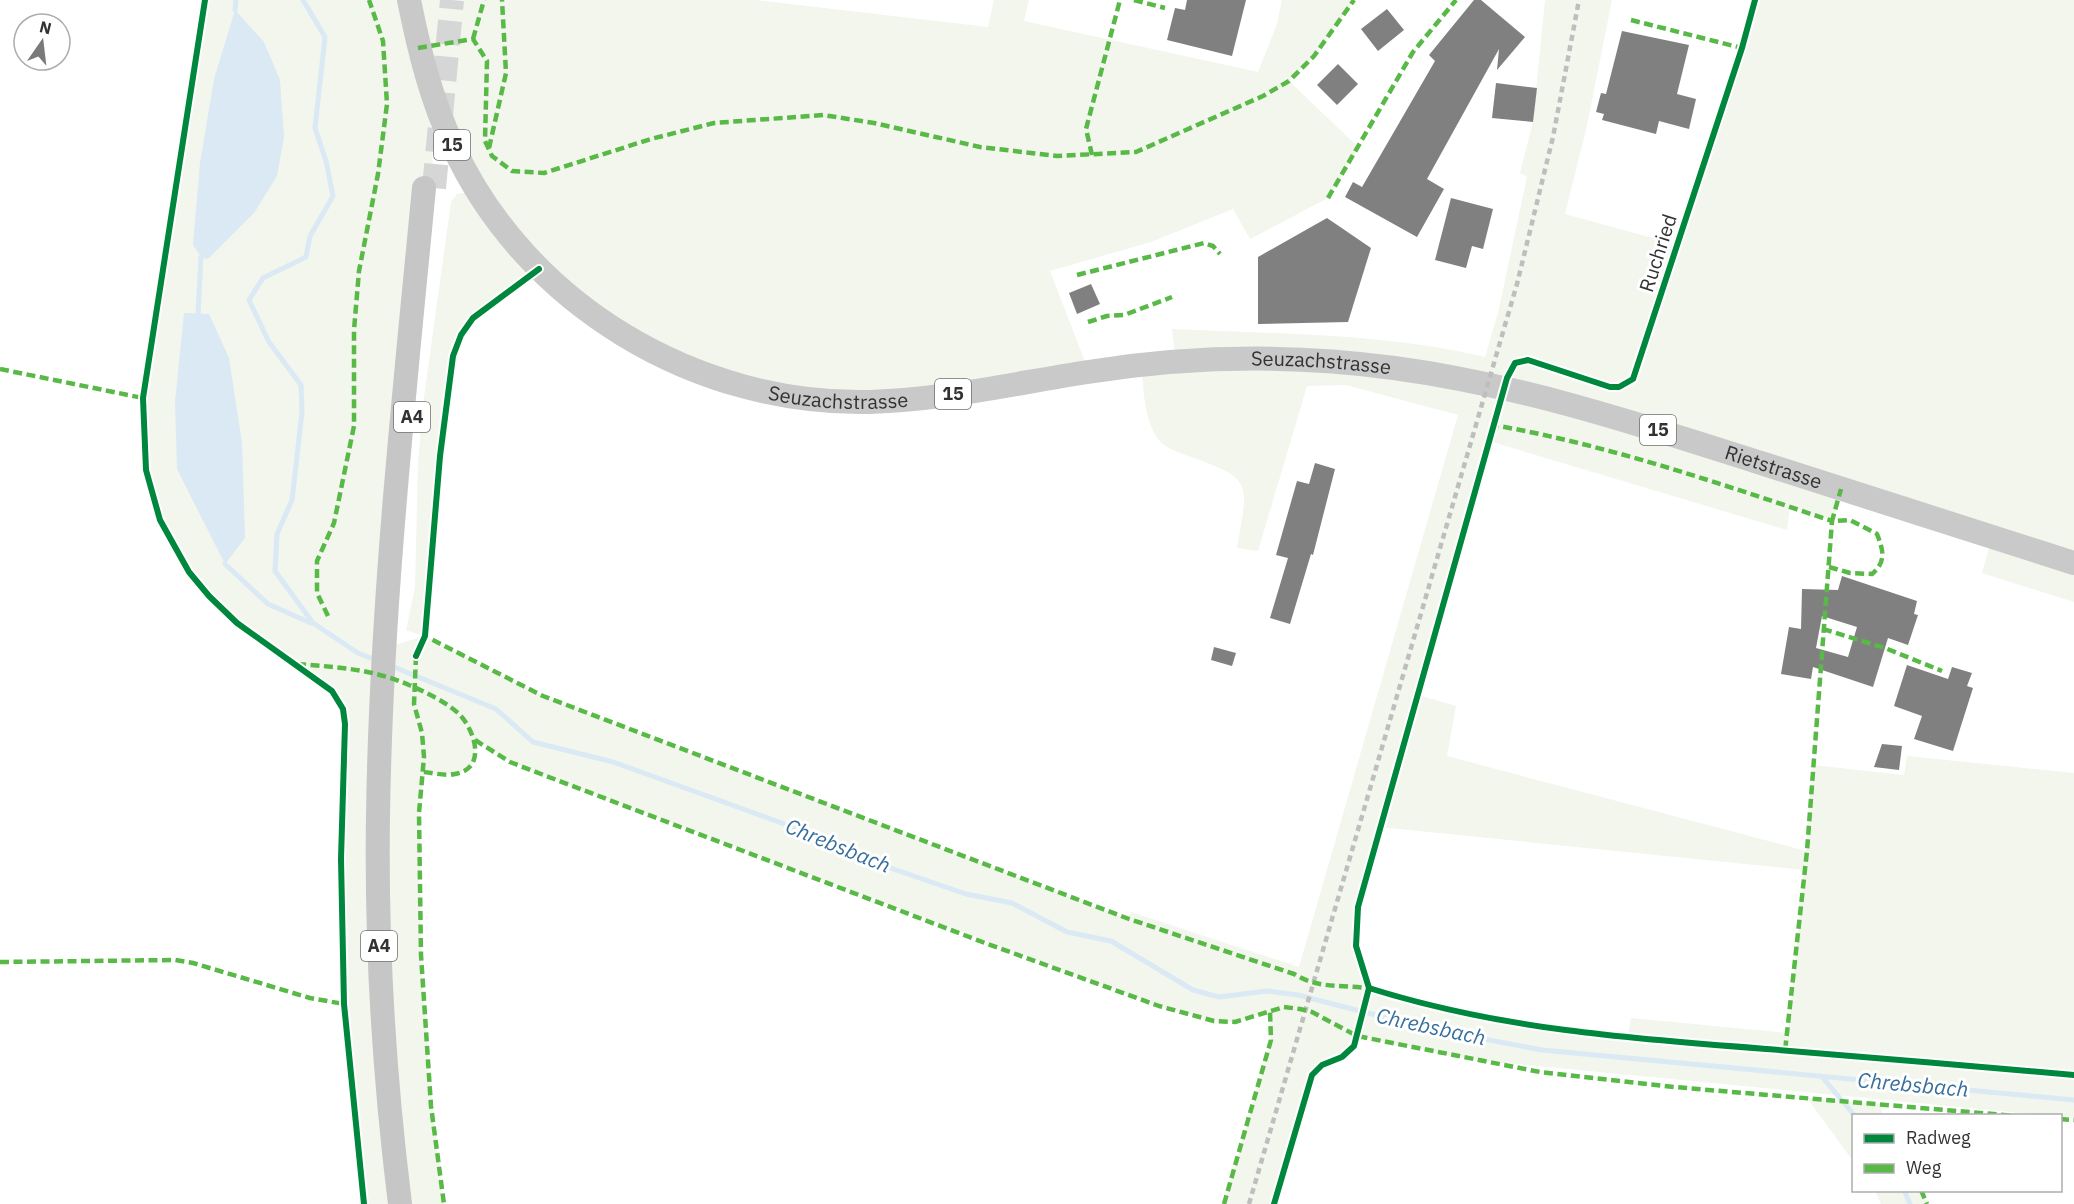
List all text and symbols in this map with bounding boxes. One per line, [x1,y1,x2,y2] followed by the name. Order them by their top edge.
[12,12,72,72] north arrow
[38,16,54,39] text: N
[434,130,470,160] road number: 15
[1632,210,1683,295] street label: Ruchried
[1251,345,1393,380] street label: Seuzachstrasse
[766,379,909,415] street label: Seuzachstrasse
[935,379,971,409] road number: 15
[394,402,430,432] road number: A4
[1640,415,1676,445] road number: 15
[1722,438,1826,495] street label: Rietstrasse
[782,811,895,879] water label: Chrebsbach
[361,931,397,961] road number: A4
[1374,1001,1488,1051] water label: Chrebsbach
[1857,1065,1970,1103] water label: Chrebsbach
[1852,1114,2062,1192] legend
[1906,1126,1971,1149] text: Radweg
[1906,1156,1942,1179] text: Weg

